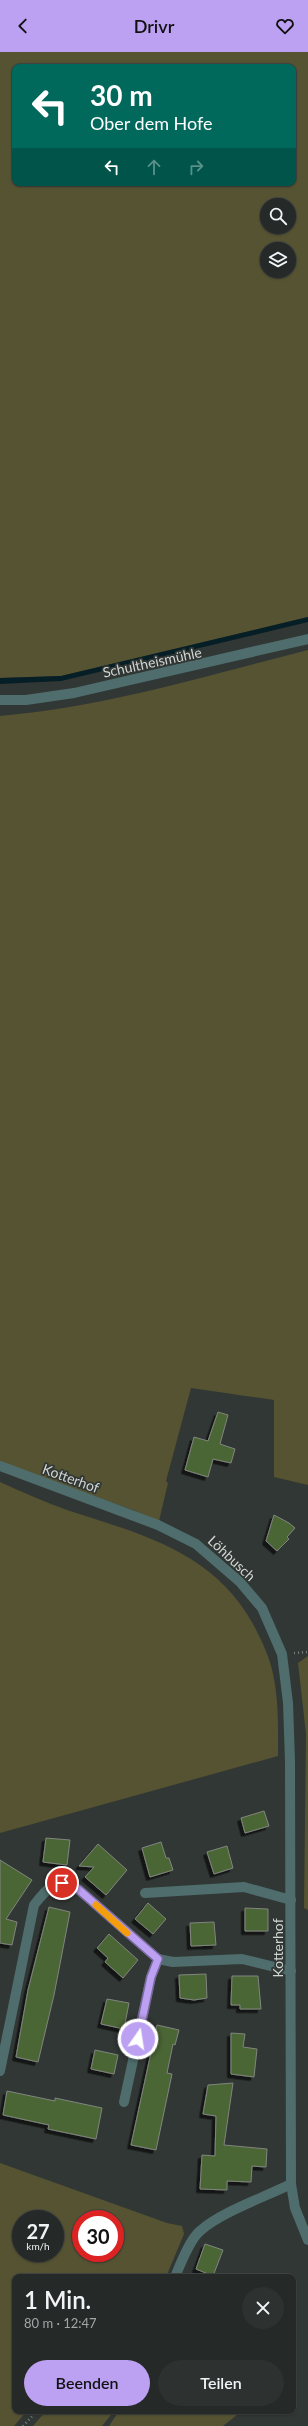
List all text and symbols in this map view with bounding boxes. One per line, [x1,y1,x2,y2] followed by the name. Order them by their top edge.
[12,15,34,37] icon: back
[134,15,174,37] text: Drivr
[274,15,296,37] icon: heart
[90,78,153,112] text: 30 m
[24,80,76,132] icon: left
[90,112,213,134] text: Ober dem Hofe
[101,156,123,178] icon: left
[143,156,165,178] icon: ahead
[185,156,207,178] icon: right
[260,198,296,278] map controls
[260,198,296,234] button: search
[260,242,296,278] button: layers
[101,643,203,681] street label: Schultheismühle
[40,1460,102,1496] street label: Kotterhof
[205,1532,259,1584] street label: Löhbusch
[45,1866,79,1900] pin
[51,1872,73,1894] icon: arrive
[269,1918,286,1978] street label: Kotterhof
[117,2018,159,2060] position arrow
[72,2210,124,2262] speed limit sign: 30
[26,2219,50,2243] text: 27
[26,2240,50,2252] text: km/h
[24,2285,91,2314] text: 1 Min.
[242,2287,284,2329] button: close
[24,2315,97,2331] text: 80 m · 12:47
[24,2360,150,2406] button: Beenden
[158,2360,284,2406] button: Teilen

